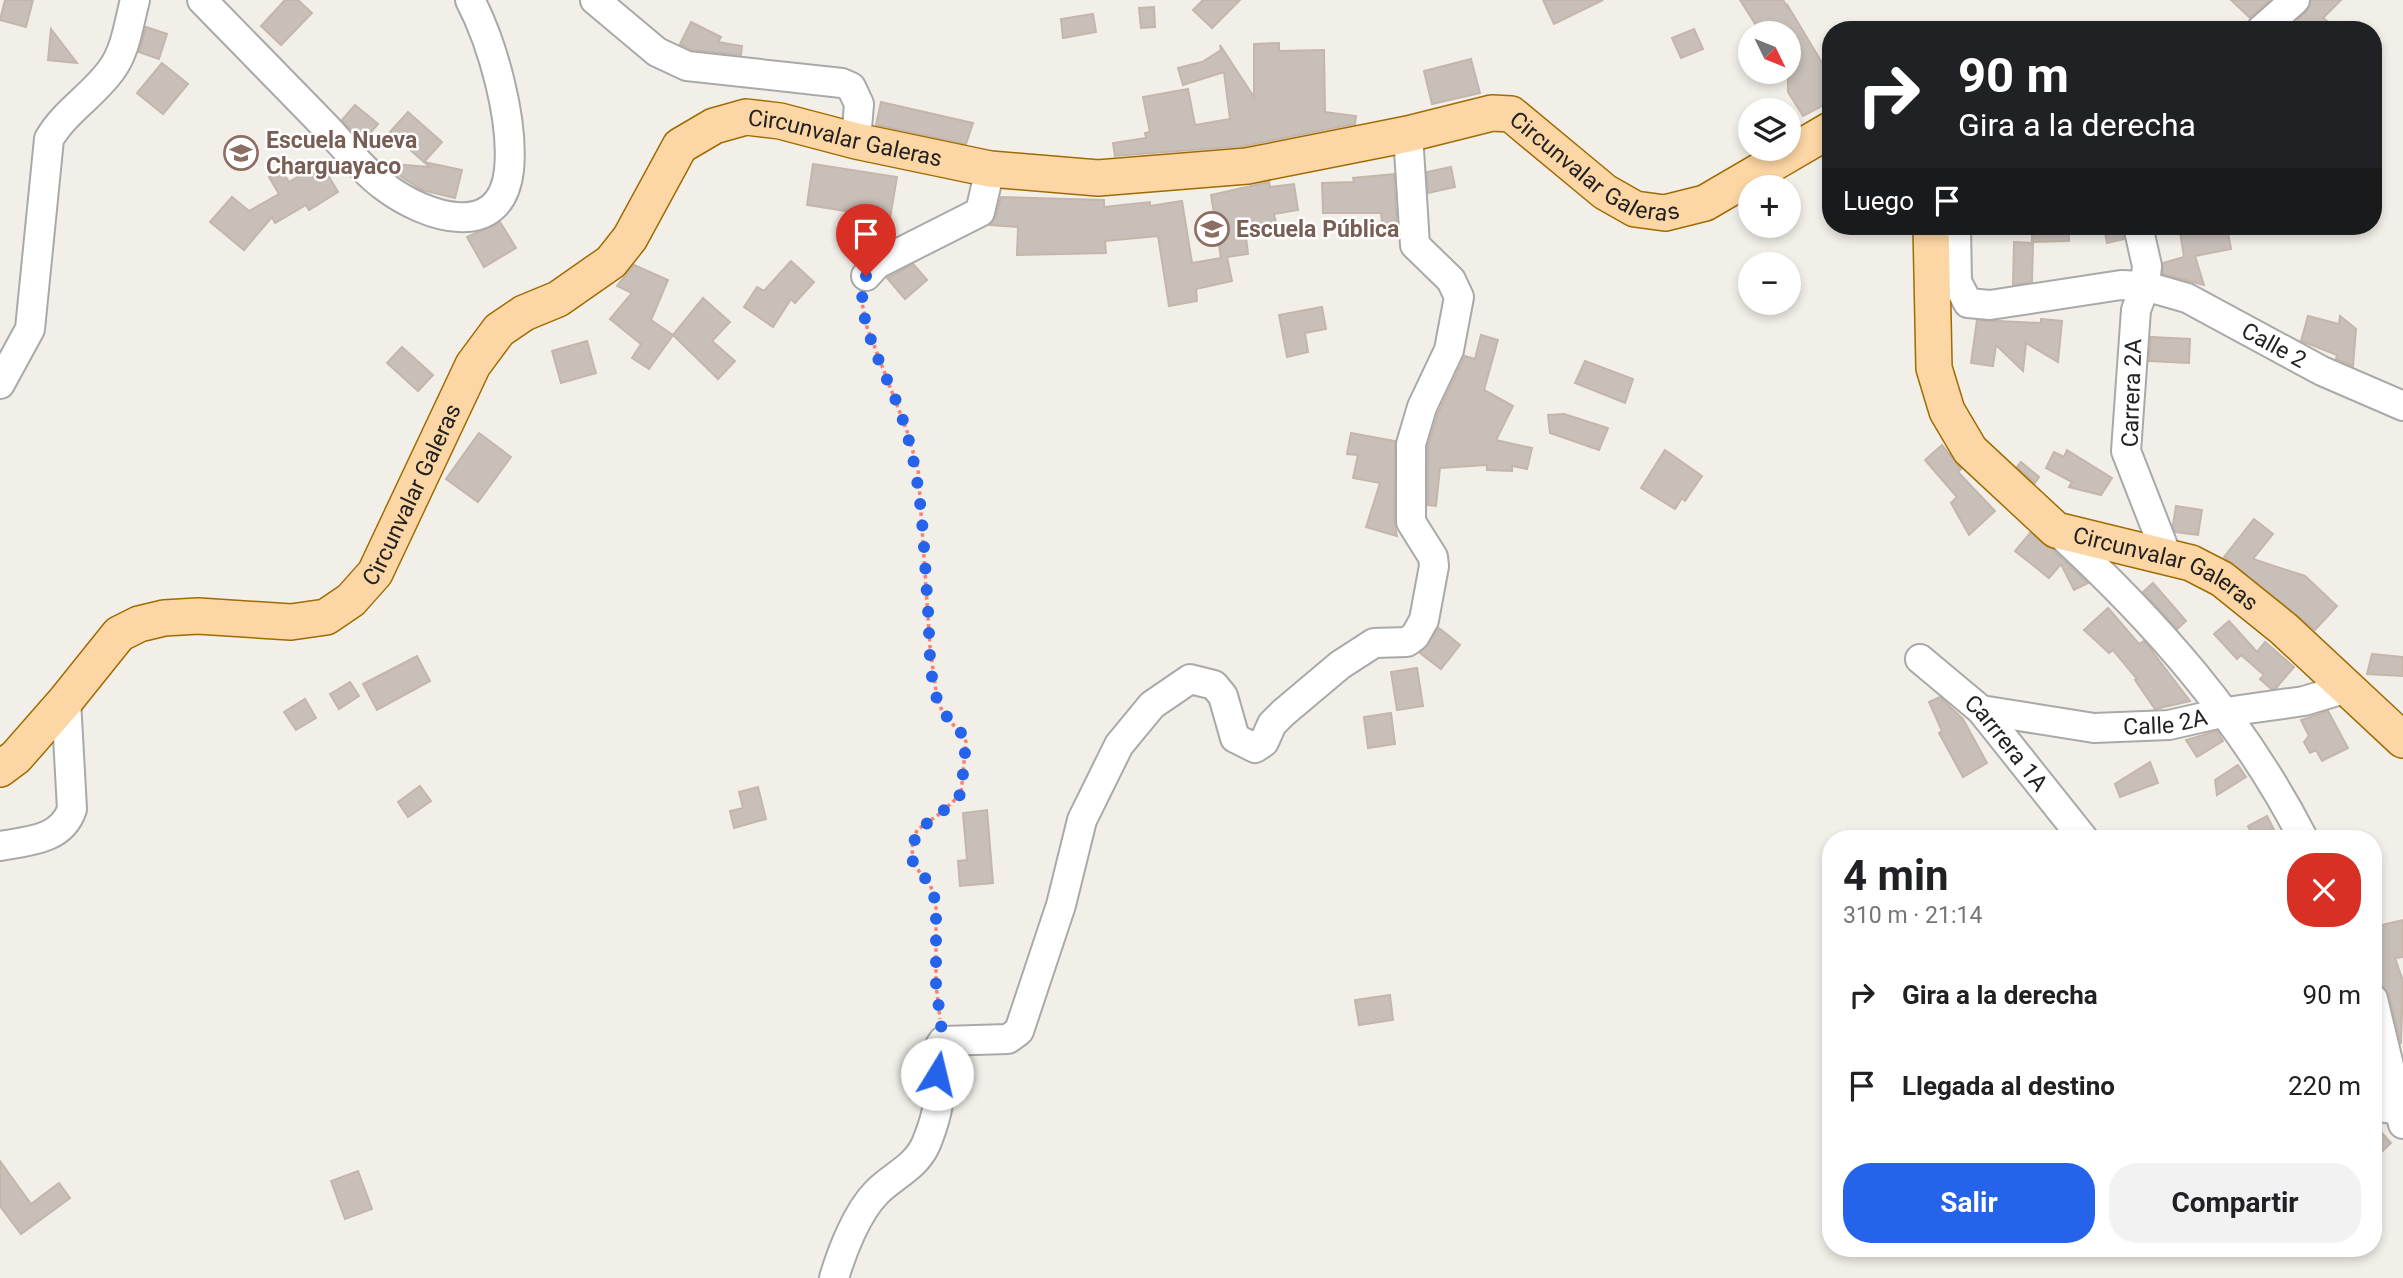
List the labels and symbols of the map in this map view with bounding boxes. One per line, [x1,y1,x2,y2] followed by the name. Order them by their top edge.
[1738,21,1801,84] north arrow
[746,104,945,172] street label: Circunvalar Galeras
[1504,105,1682,227] street label: Circunvalar Galeras
[266,127,417,180] place label: Escuela Nueva Charguayaco
[222,134,260,172] school or university icon: Escuela Nueva Charguayaco
[836,204,896,276] pin
[1193,210,1231,248] school or university icon: Escuela Pública
[1236,216,1399,243] place label: Escuela Pública
[2237,317,2311,374] street label: Calle 2
[2117,338,2147,448] street label: Carrera 2A
[356,399,466,591] street label: Circunvalar Galeras
[2070,521,2264,616] street label: Circunvalar Galeras
[1960,689,2054,796] street label: Carrrera 1A
[2123,703,2210,740] street label: Calle 2A
[900,1037,974,1111] position arrow

